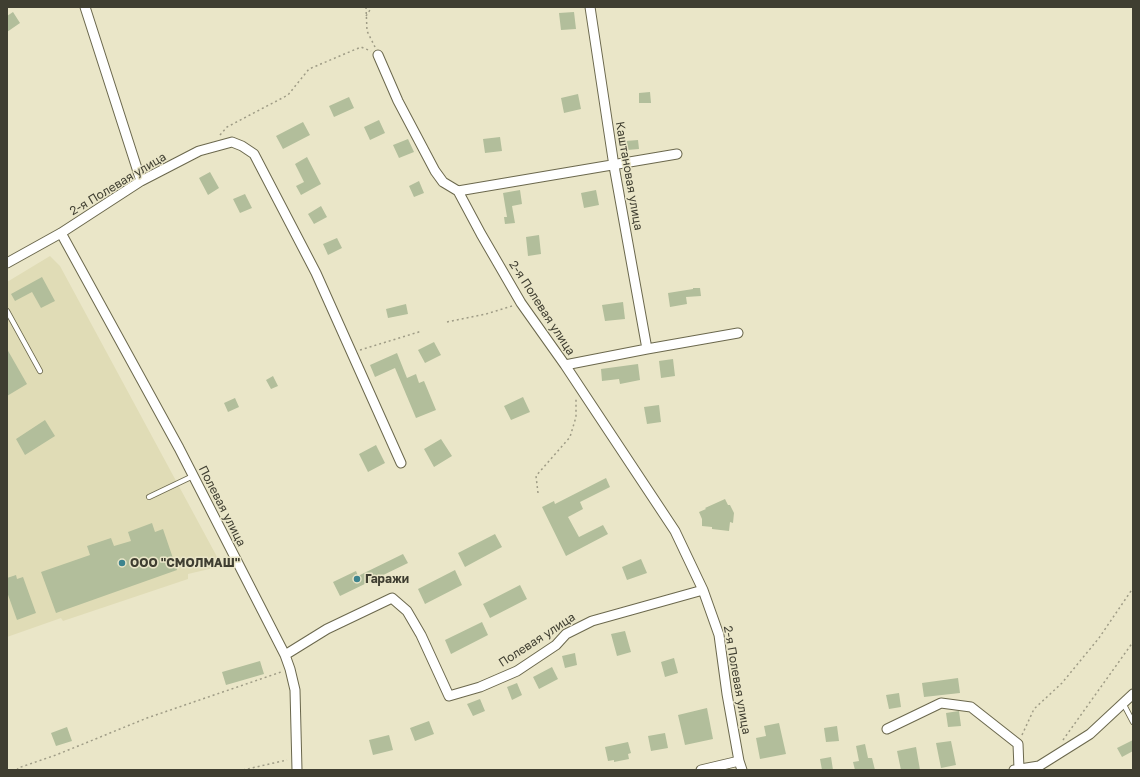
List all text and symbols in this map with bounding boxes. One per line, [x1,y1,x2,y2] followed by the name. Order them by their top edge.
[612,120,646,232] street label: Каштановая улица
[67,150,169,218] street label: 2-я Полевая улица
[506,258,578,358] street label: 2-я Полевая улица
[195,463,249,549] street label: Полевая улица
[130,556,240,570] place label: ООО "СМОЛМАШ"
[117,558,127,568] marker: ООО "СМОЛМАШ"
[365,572,409,586] place label: Гаражи
[352,574,362,584] marker: Гаражи
[496,610,578,670] street label: Полевая улица
[720,625,754,735] street label: 2-я Полевая улица

